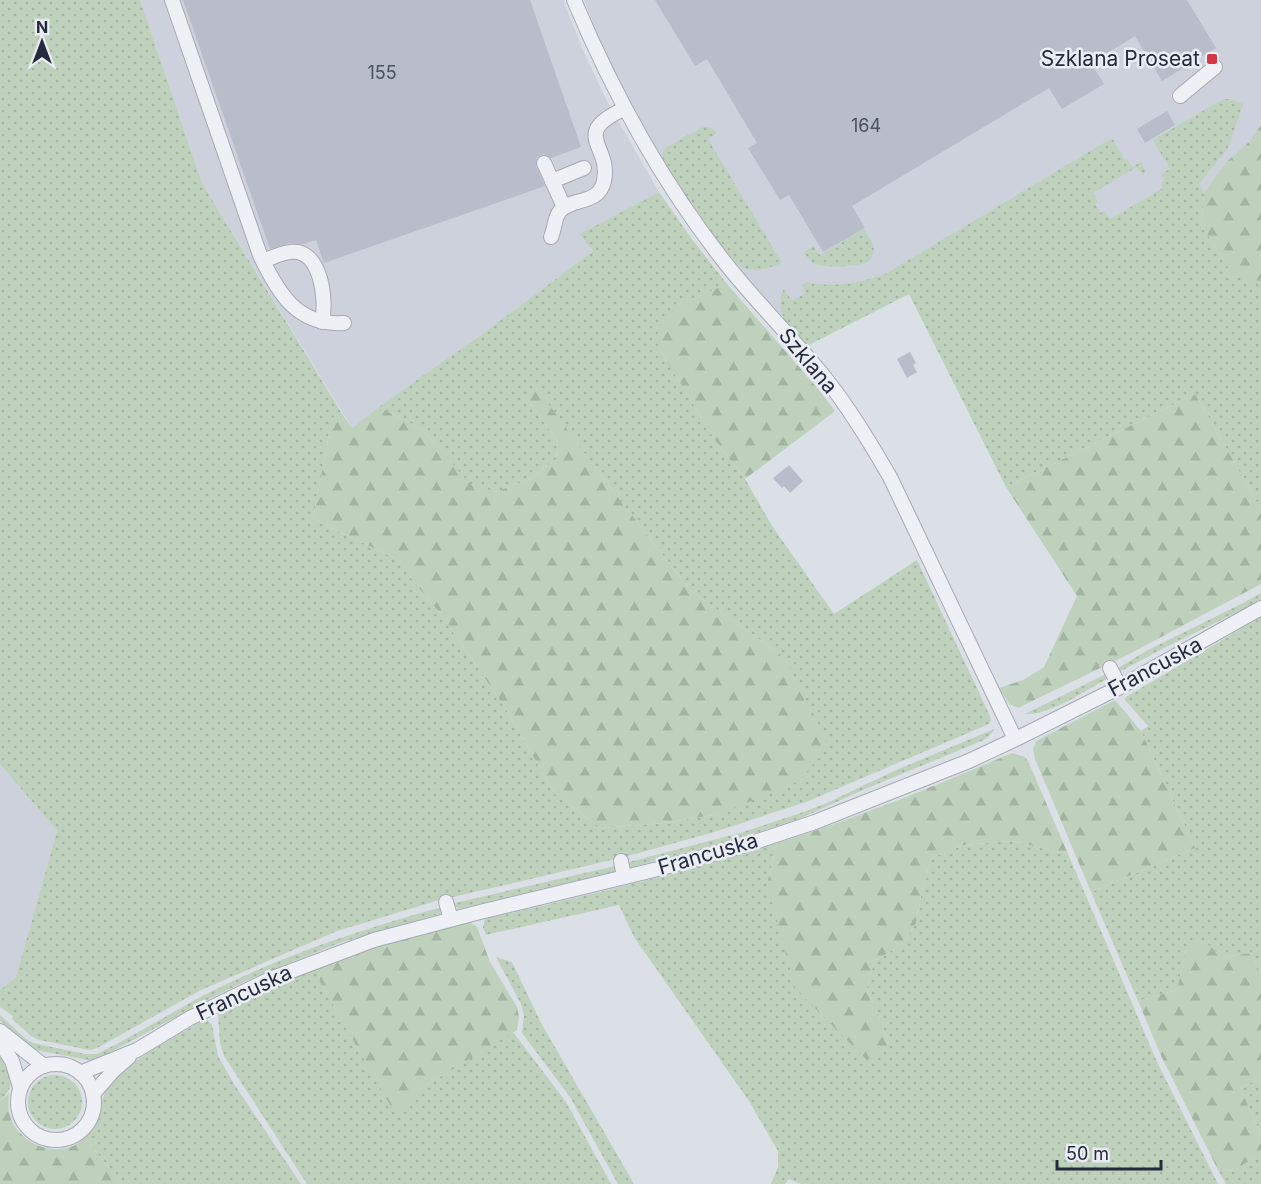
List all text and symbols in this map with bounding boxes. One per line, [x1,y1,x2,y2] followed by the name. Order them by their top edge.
[12,12,72,72] north arrow
[36,17,48,37] text: N
[1041,46,1200,71] place label: Szklana Proseat
[1205,52,1219,66] marker: Szklana Proseat
[367,62,397,83] house number: 155
[851,115,881,136] house number: 164
[774,323,843,398] street label: Szklana
[1104,631,1206,702] street label: Francuska
[655,827,761,880] street label: Francuska
[192,960,296,1026] street label: Francuska
[1057,1133,1160,1171] scale bar
[1066,1143,1109,1164] text: 50 m

